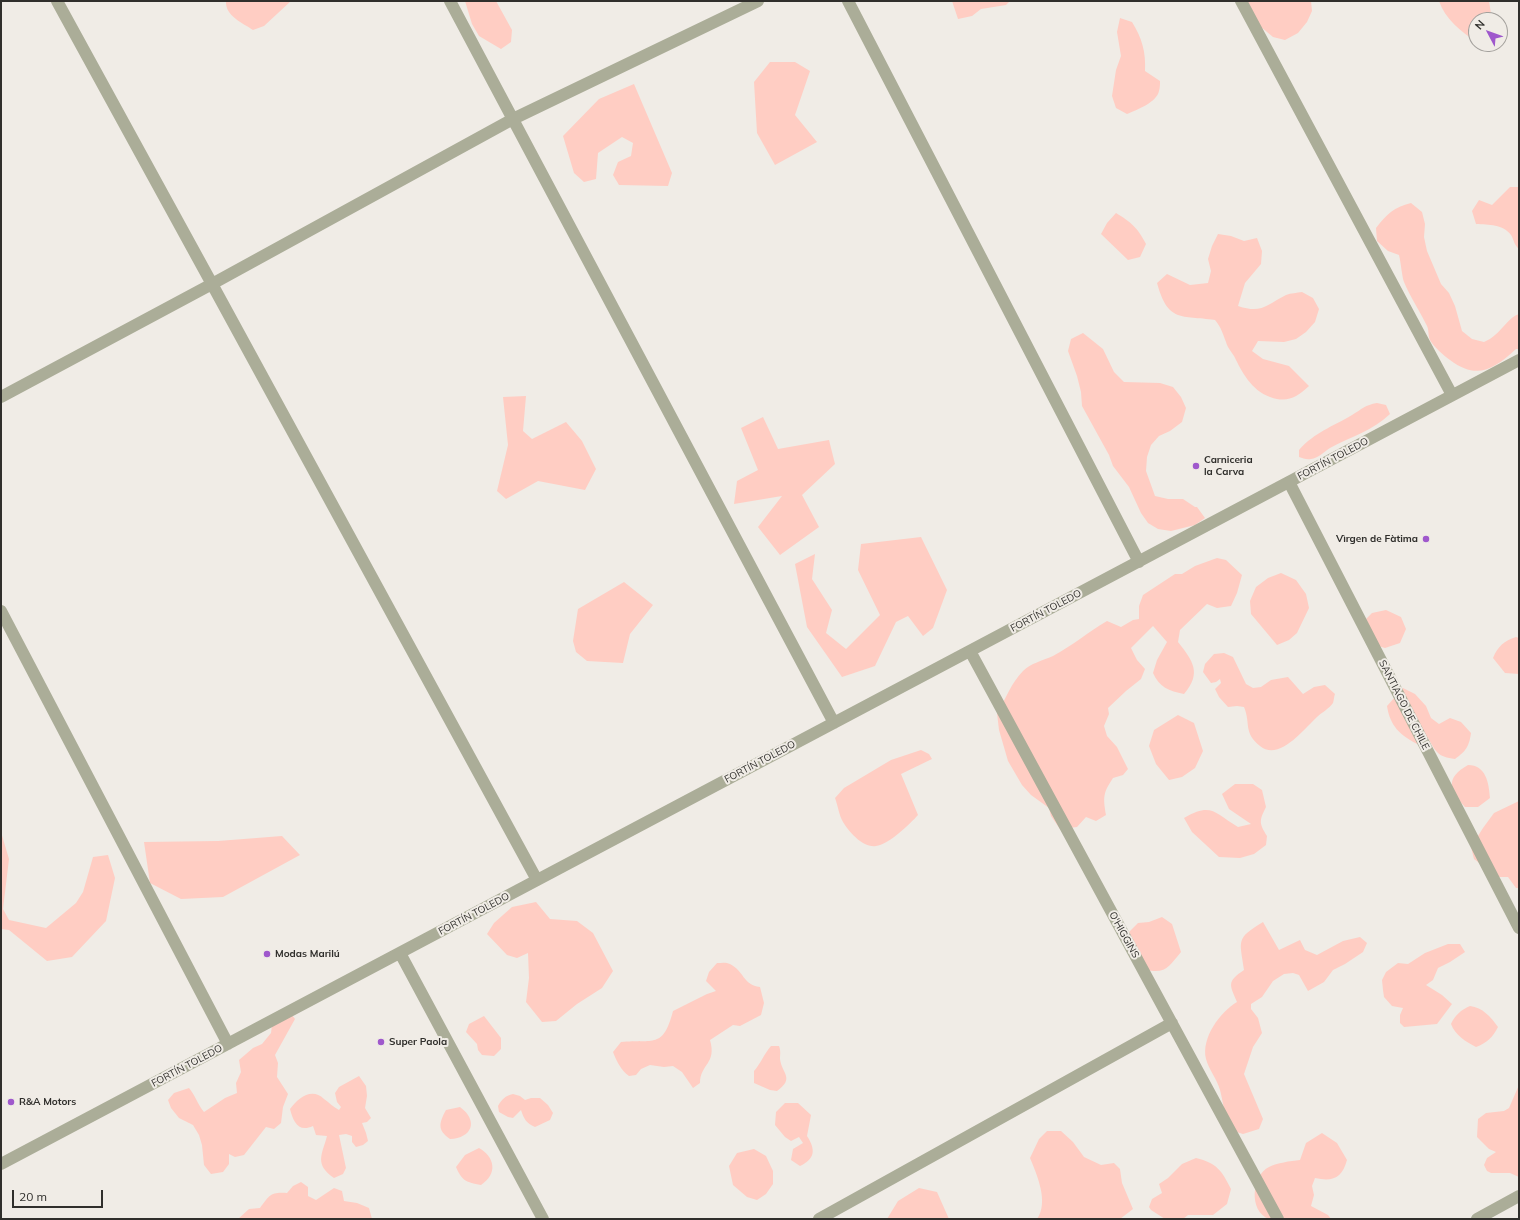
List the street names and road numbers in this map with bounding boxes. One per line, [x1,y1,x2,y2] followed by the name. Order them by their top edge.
[1296,435,1370,483] street label: FORTÍN TOLEDO
[1009,587,1083,635] street label: FORTÍN TOLEDO
[1376,658,1432,752] street label: SANTIAGO DE CHILE
[723,738,797,786] street label: FORTÍN TOLEDO
[437,890,511,938] street label: FORTÍN TOLEDO
[1106,910,1142,960] street label: O'HIGGINS
[150,1042,224,1090] street label: FORTÍN TOLEDO

